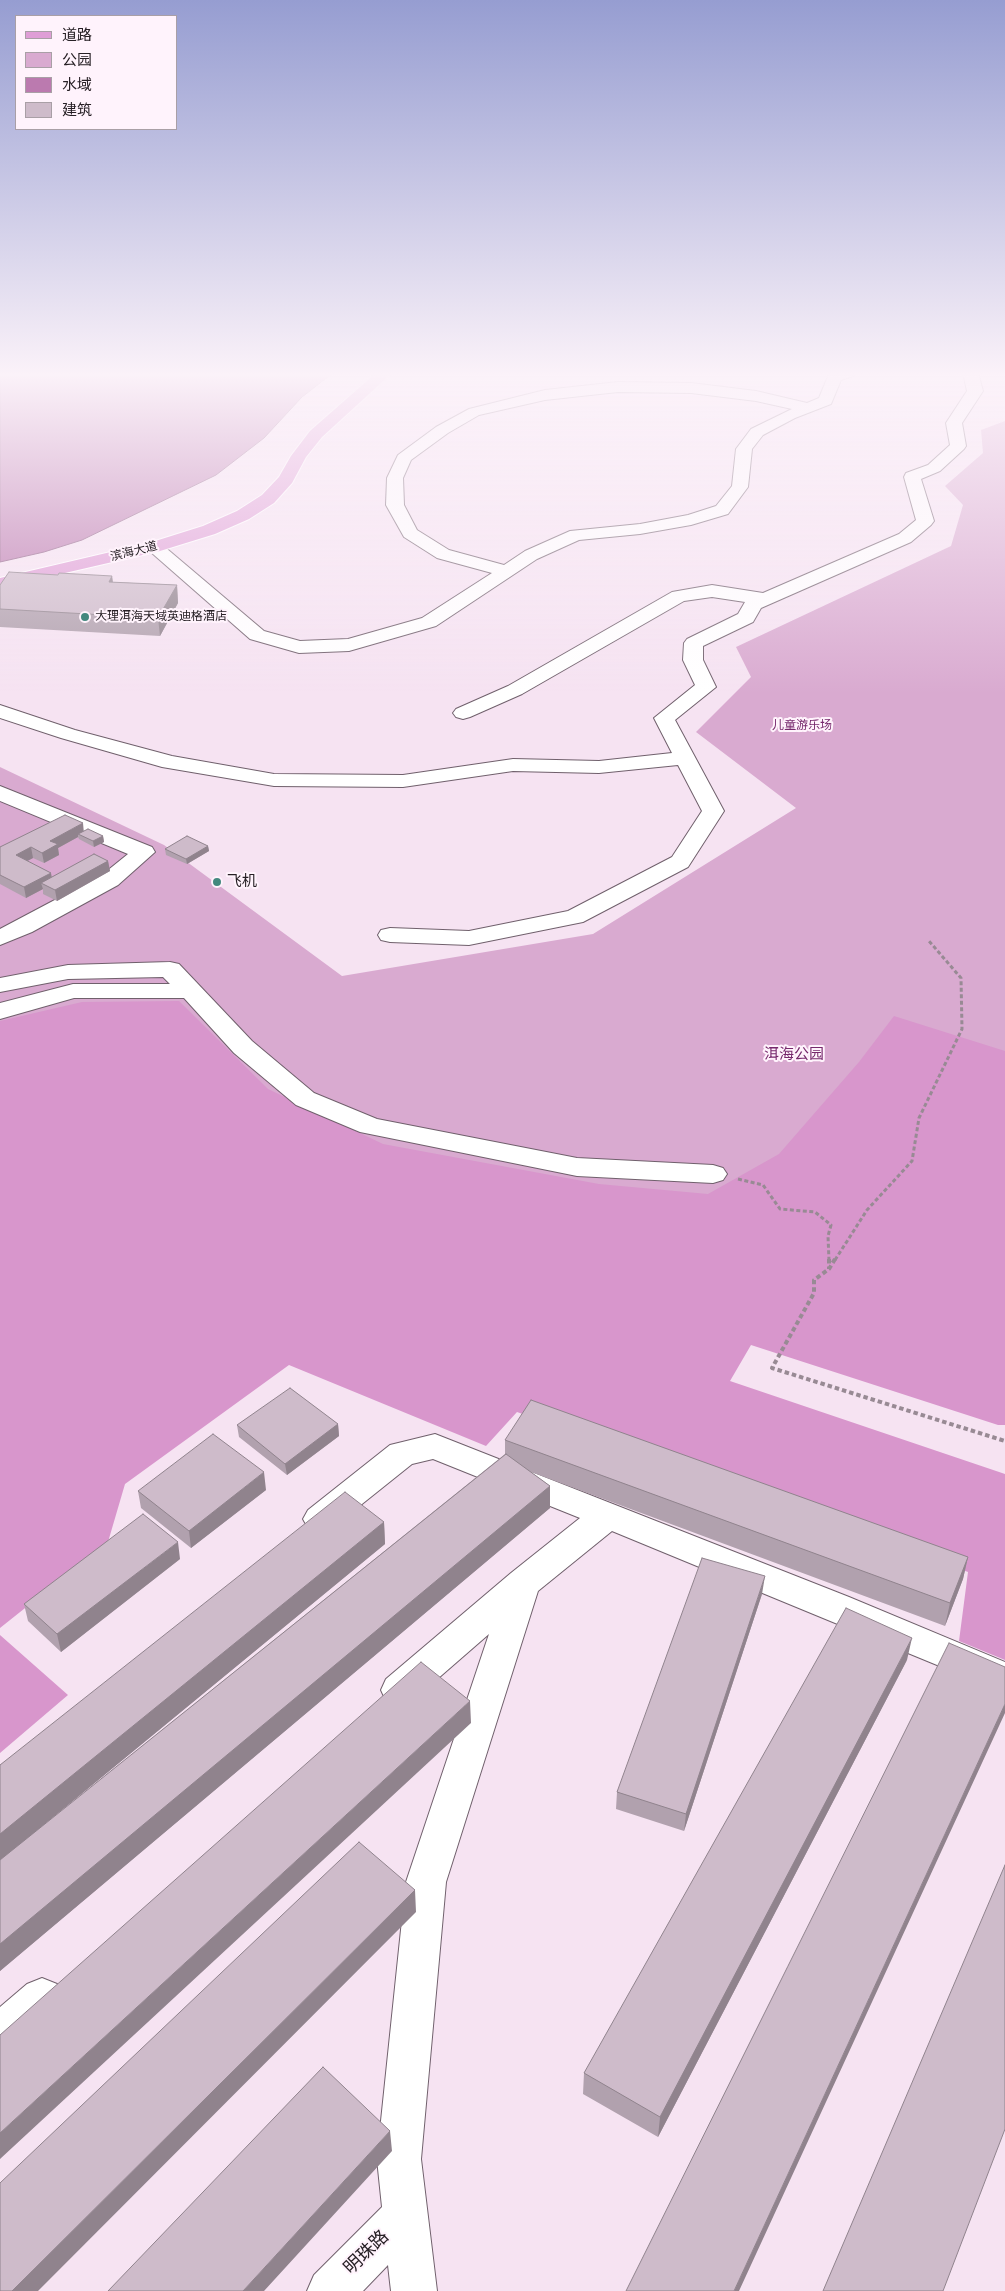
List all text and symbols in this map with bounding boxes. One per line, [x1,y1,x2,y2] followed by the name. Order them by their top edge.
[15,15,178,130] legend
[62,24,92,45] text: 道路
[62,49,92,70] text: 公园
[62,74,92,95] text: 水域
[62,99,92,120] text: 建筑
[109,539,159,565] street label: 滨海大道
[95,610,227,624] place label: 大理洱海天域英迪格酒店
[79,611,91,623] marker: 大理洱海天域英迪格酒店
[772,719,832,733] park label: 儿童游乐场
[227,873,257,891] place label: 飞机
[211,876,223,888] marker: 飞机
[764,1046,824,1064] park label: 洱海公园
[340,2226,394,2280] street label: 明珠路

